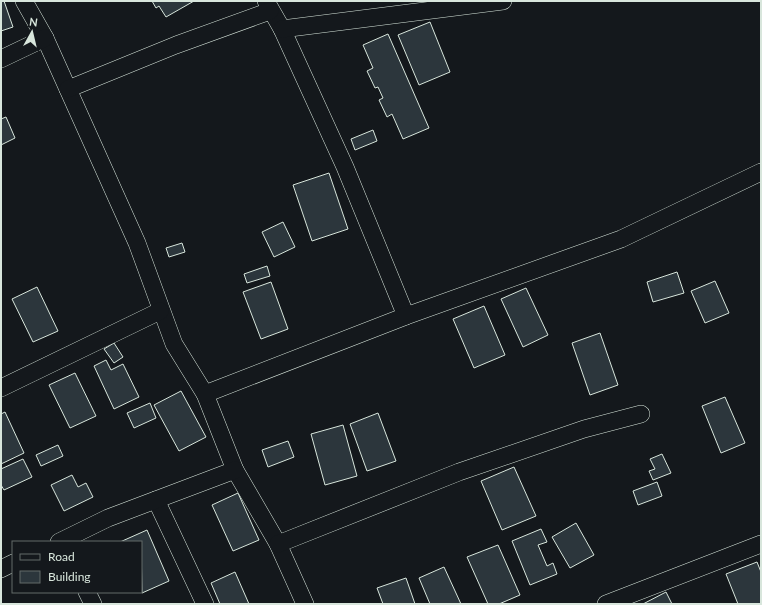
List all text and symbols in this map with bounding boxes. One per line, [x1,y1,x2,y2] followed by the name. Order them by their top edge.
[12,12,52,52] north arrow
[28,15,39,29] text: N
[12,541,142,593] legend
[48,549,75,564] text: Road
[48,569,91,584] text: Building

